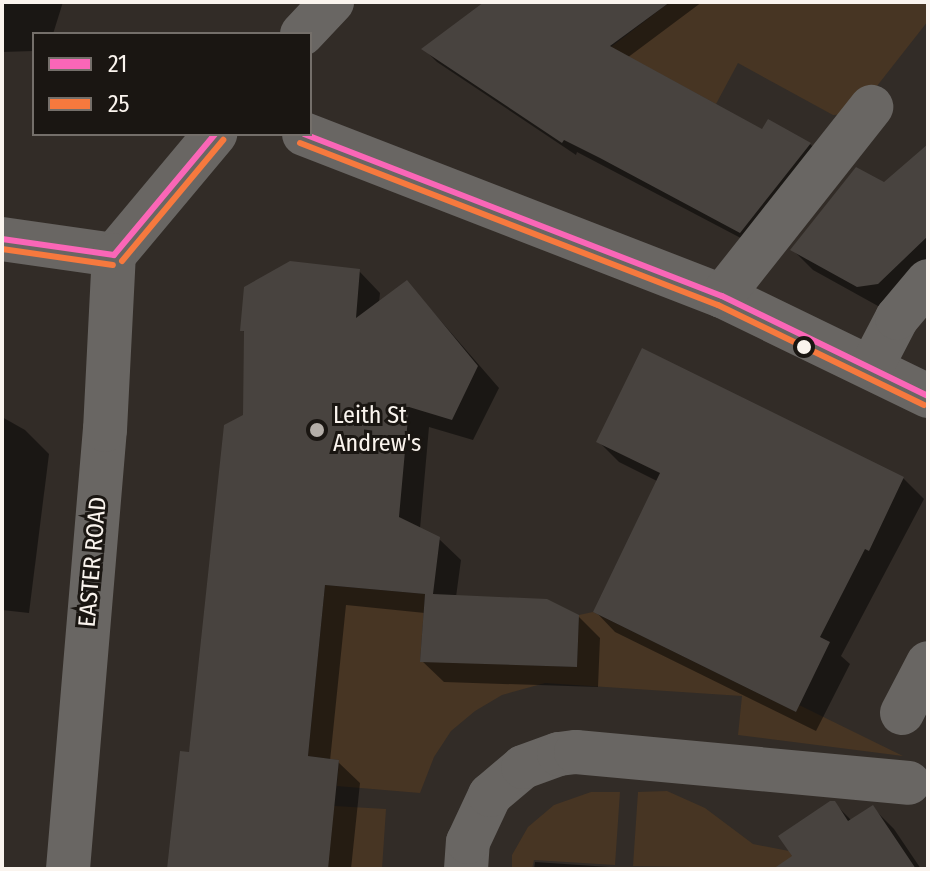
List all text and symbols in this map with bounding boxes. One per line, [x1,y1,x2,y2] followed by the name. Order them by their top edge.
[32,32,312,136] legend
[108,50,127,78] text: 21
[108,90,130,118] text: 25
[796,339,812,355] unlabelled marker
[333,402,421,458] place label: Leith St Andrew's
[308,421,326,439] marker: Leith St Andrew's
[73,496,113,628] street label: EASTER ROAD

